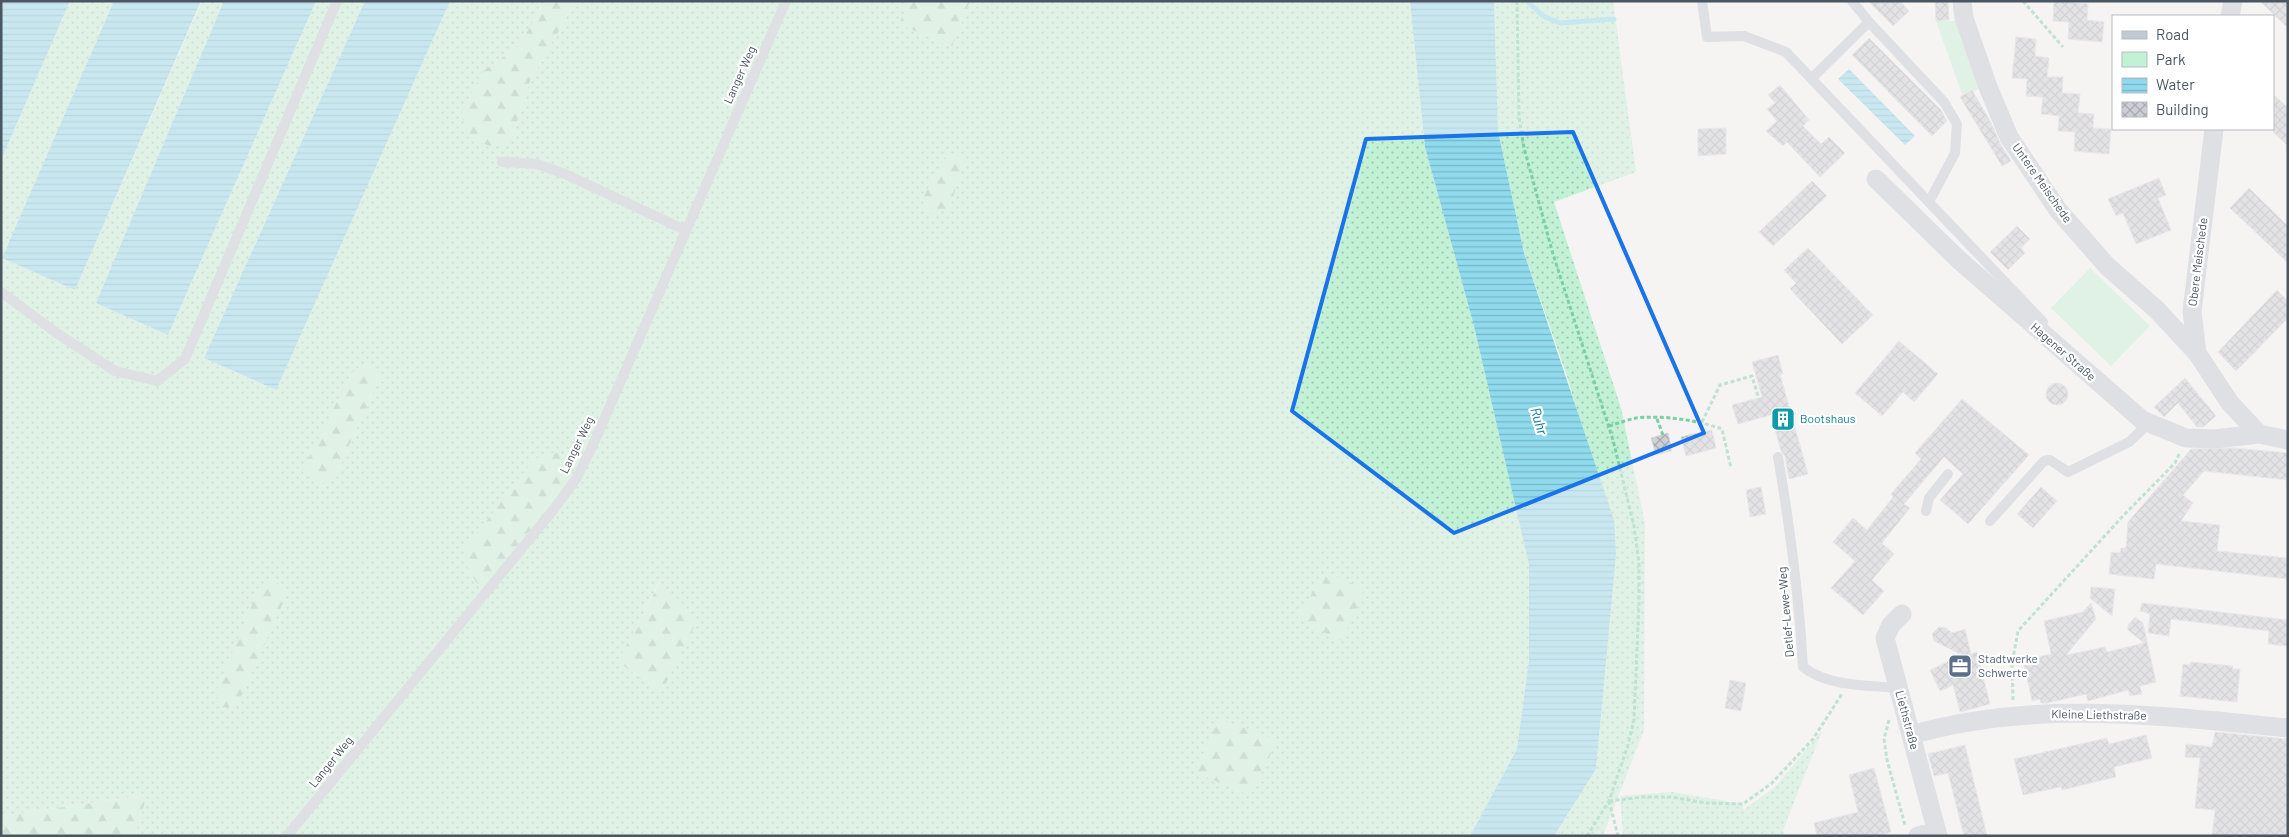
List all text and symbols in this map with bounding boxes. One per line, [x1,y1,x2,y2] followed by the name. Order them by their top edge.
[2112,15,2274,130] legend
[2156,25,2189,43] text: Road
[720,44,758,106] street label: Langer Weg
[2156,50,2186,68] text: Park
[2156,75,2195,93] text: Water
[2156,100,2209,118] text: Building
[2010,140,2075,225] street label: Untere Meischede
[2185,217,2209,307] street label: Obere Meischede
[2028,319,2099,383] street label: Hagener Straße
[1527,405,1552,438] water label: Ruhr
[1770,406,1796,432] building icon: Bootshaus
[1800,411,1856,425] place label: Bootshaus
[556,414,596,475] street label: Langer Weg
[1774,566,1796,658] street label: Detlef-Lewe-Weg
[1978,651,2038,679] place label: Stadtwerke Schwerte
[1947,653,1973,679] office icon: Stadtwerke Schwerte
[1893,689,1923,751] street label: Liethstraße
[2051,706,2147,722] street label: Kleine Liethstraße
[305,733,355,790] street label: Langer Weg

